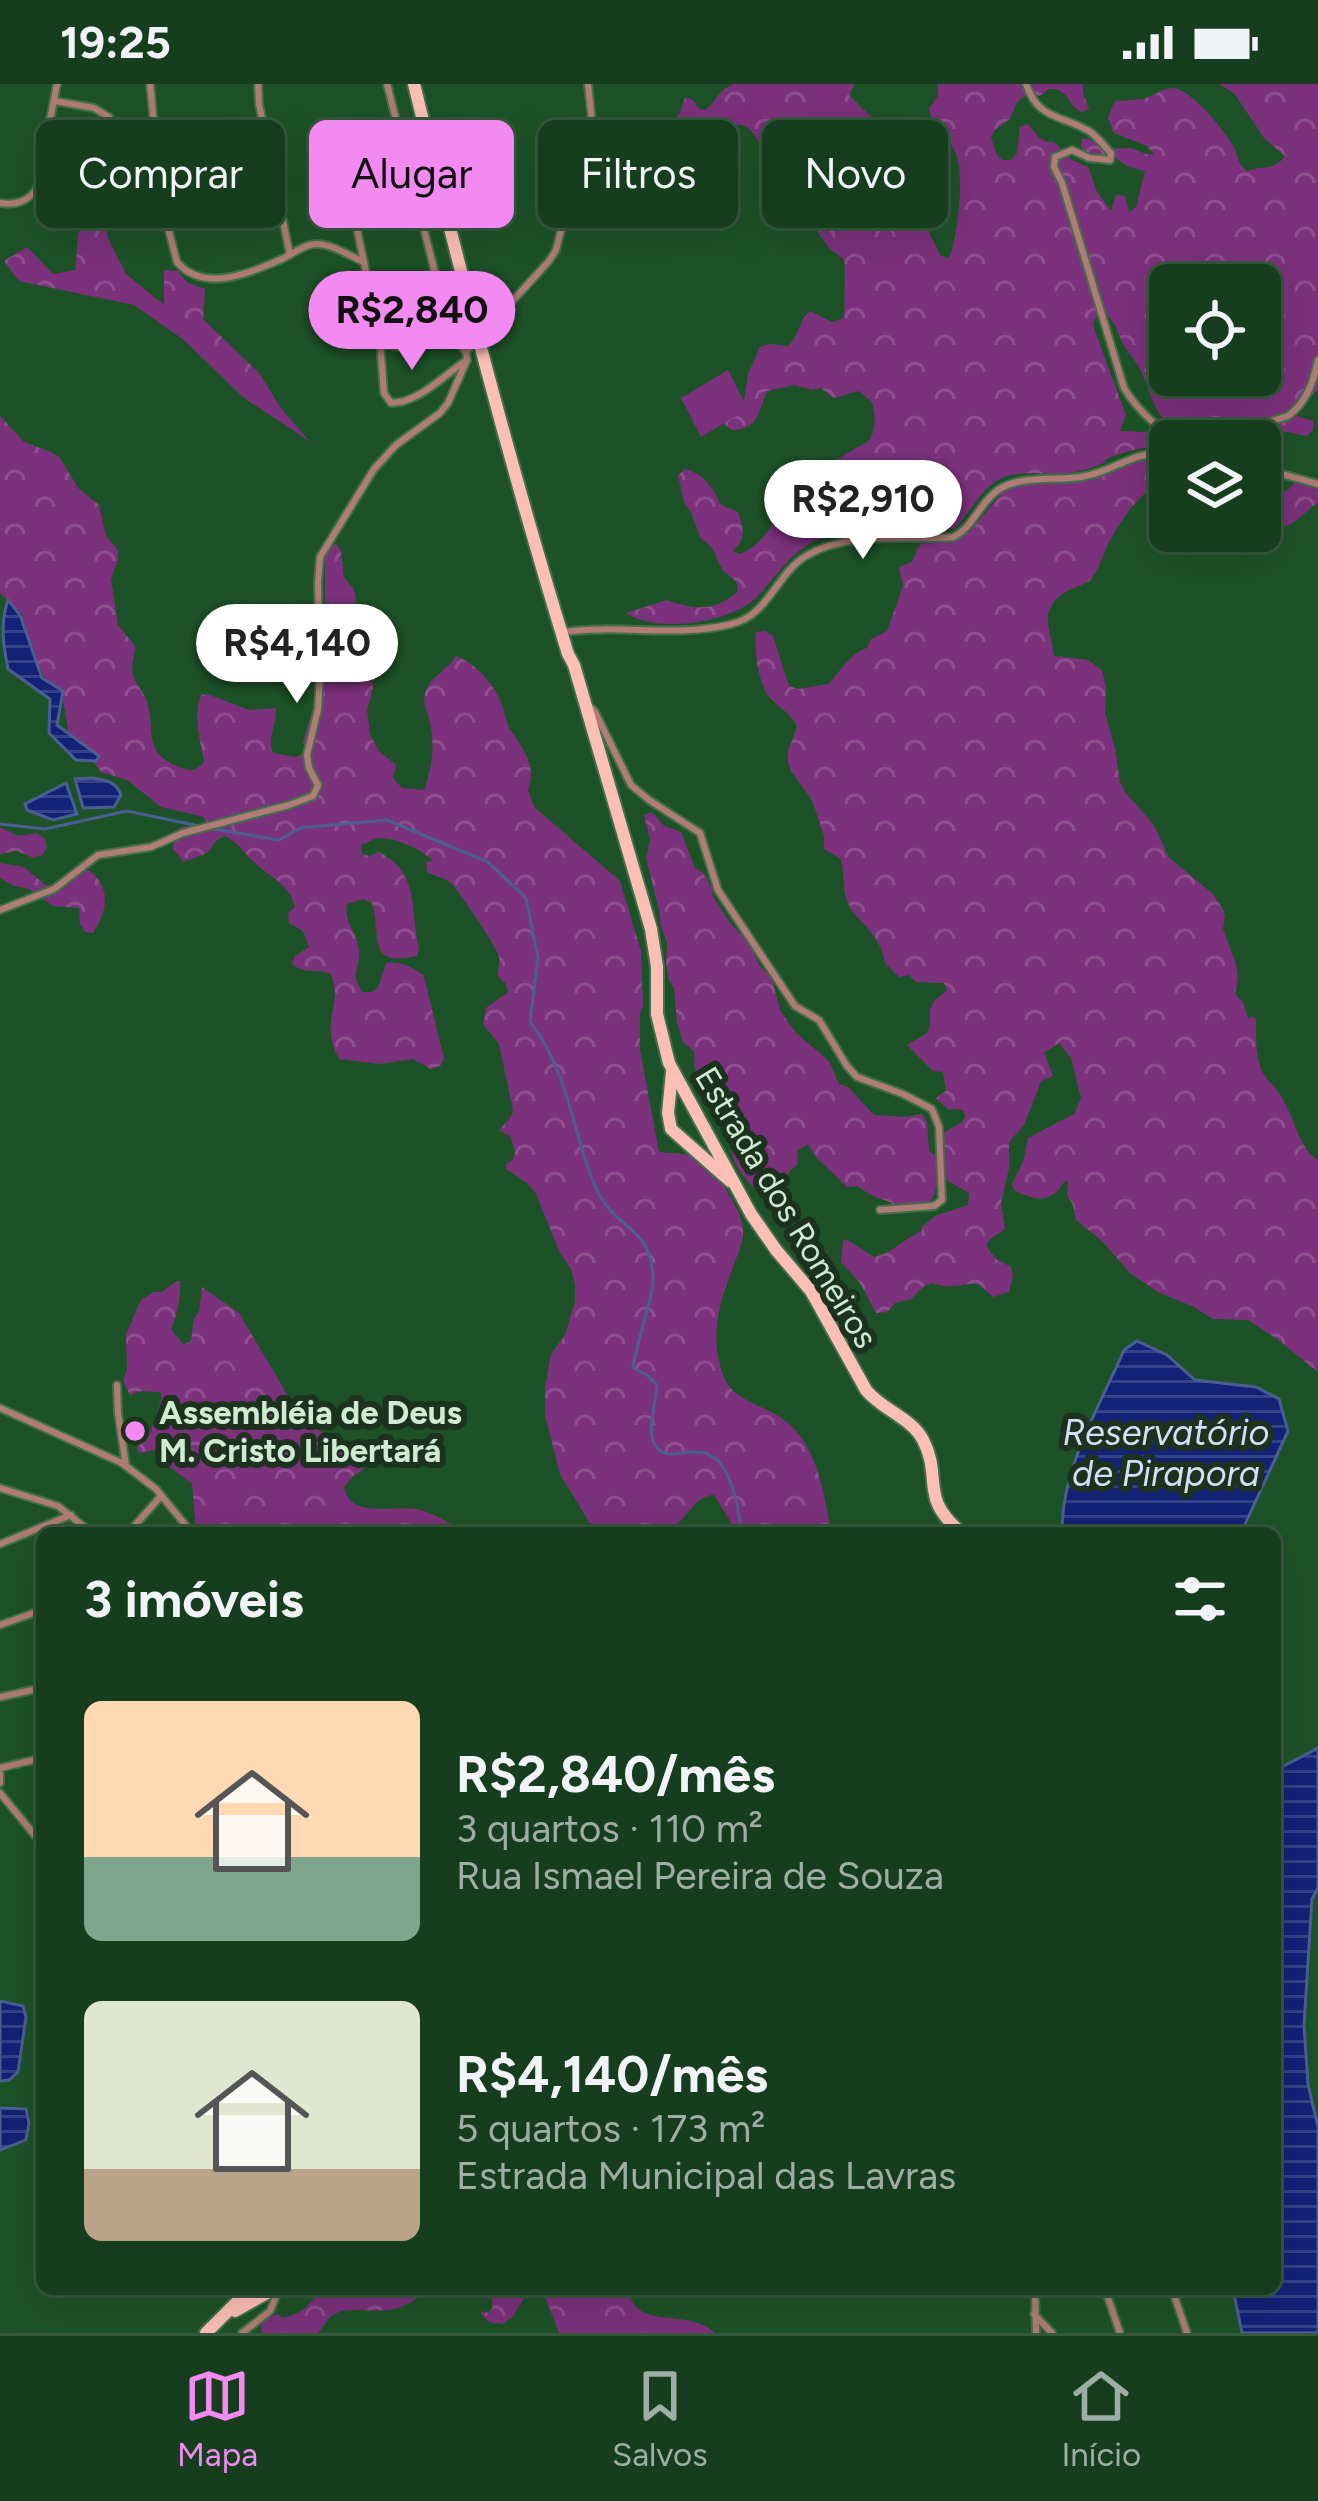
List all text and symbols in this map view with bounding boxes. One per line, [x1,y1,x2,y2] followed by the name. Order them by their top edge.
[60,15,171,69] text: 19:25
[36,120,285,228] chip: Comprar
[309,120,514,228] chip: Alugar
[538,120,738,228] chip: Filtros
[762,120,948,228] chip: Novo
[1149,264,1281,552] map controls
[1149,264,1281,396] button: locate
[301,271,523,373] pin: R$2,840
[335,286,489,333] text: R$2,840
[1149,420,1281,552] button: layers
[752,460,974,562] pin: R$2,910
[791,475,935,522] text: R$2,910
[186,604,408,706] pin: R$4,140
[223,619,371,666] text: R$4,140
[687,1060,886,1355] street label: Estrada dos Romeiros
[159,1393,462,1470] place label: Assembléia de Deus M. Cristo Libertará
[1063,1411,1269,1495] water label: Reservatório de Pirapora
[122,1418,148,1444] marker: Assembléia de Deus M. Cristo Libertará
[1167,1566,1233,1632] icon: filters
[84,1569,304,1630] text: 3 imóveis
[456,1744,775,1805] text: R$2,840/mês
[180,1749,324,1893] icon: home
[456,1805,763,1852] text: 3 quartos · 110 m²
[456,1852,944,1899] text: Rua Ismael Pereira de Souza
[456,2044,768,2105] text: R$4,140/mês
[180,2049,324,2193] icon: home
[456,2105,765,2152] text: 5 quartos · 173 m²
[456,2152,956,2199] text: Estrada Municipal das Lavras
[177,2363,258,2474] tab: Mapa
[612,2363,708,2474] tab: Salvos
[1061,2363,1141,2474] tab: Início

